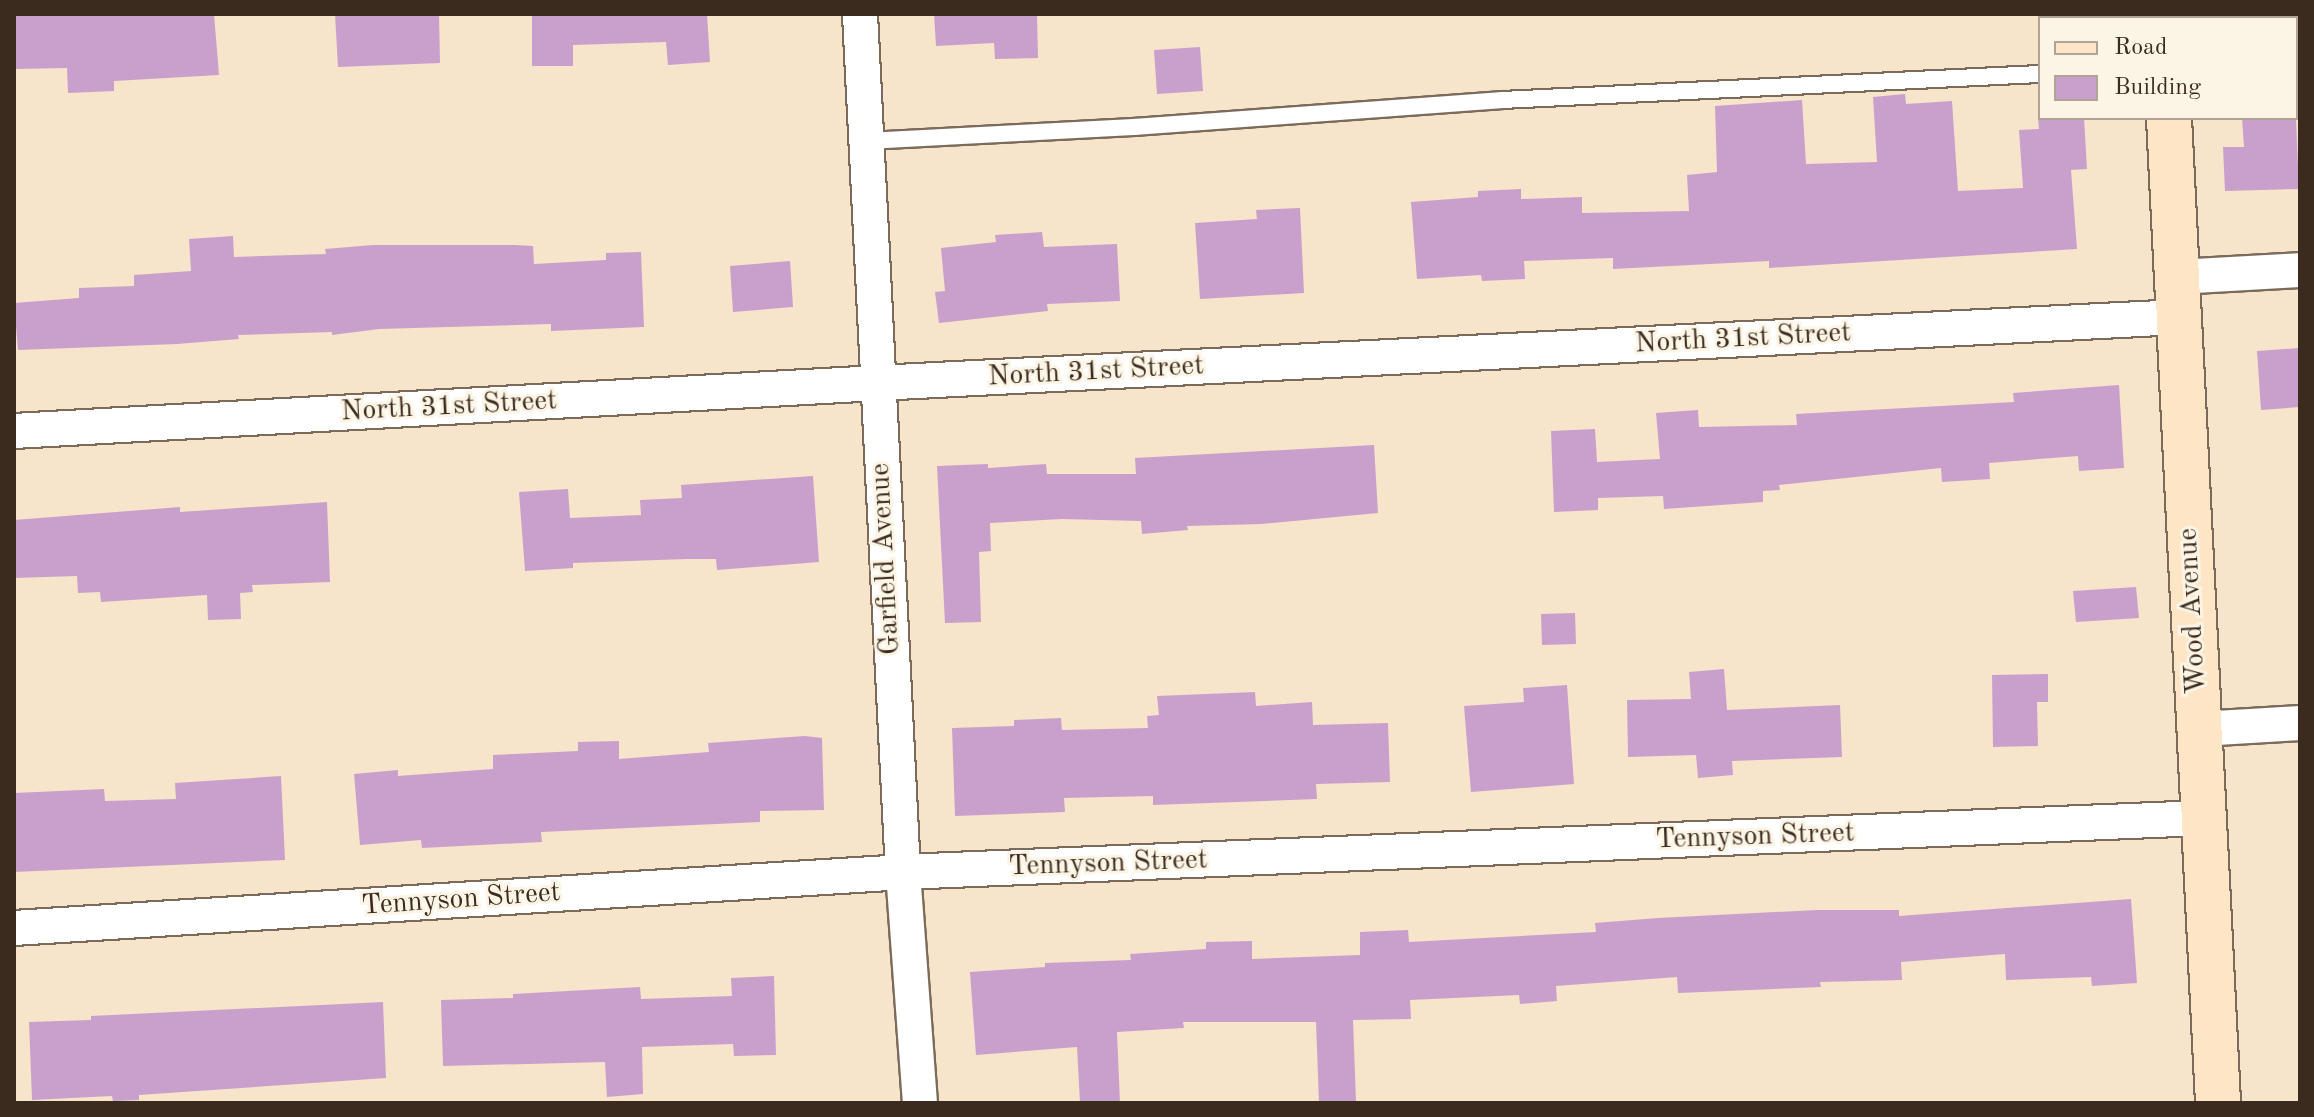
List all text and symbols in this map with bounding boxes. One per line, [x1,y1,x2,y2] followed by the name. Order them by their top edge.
[2038,16,2298,120] legend
[2114,36,2167,60] text: Road
[2114,76,2201,100] text: Building
[1634,317,1852,361] street label: North 31st Street
[987,350,1205,394] street label: North 31st Street
[340,385,558,429] street label: North 31st Street
[864,462,908,656] street label: Garfield Avenue
[2172,527,2214,695] street label: Wood Avenue
[1655,817,1855,857] street label: Tennyson Street
[1008,844,1208,884] street label: Tennyson Street
[360,876,562,924] street label: Tennyson Street

